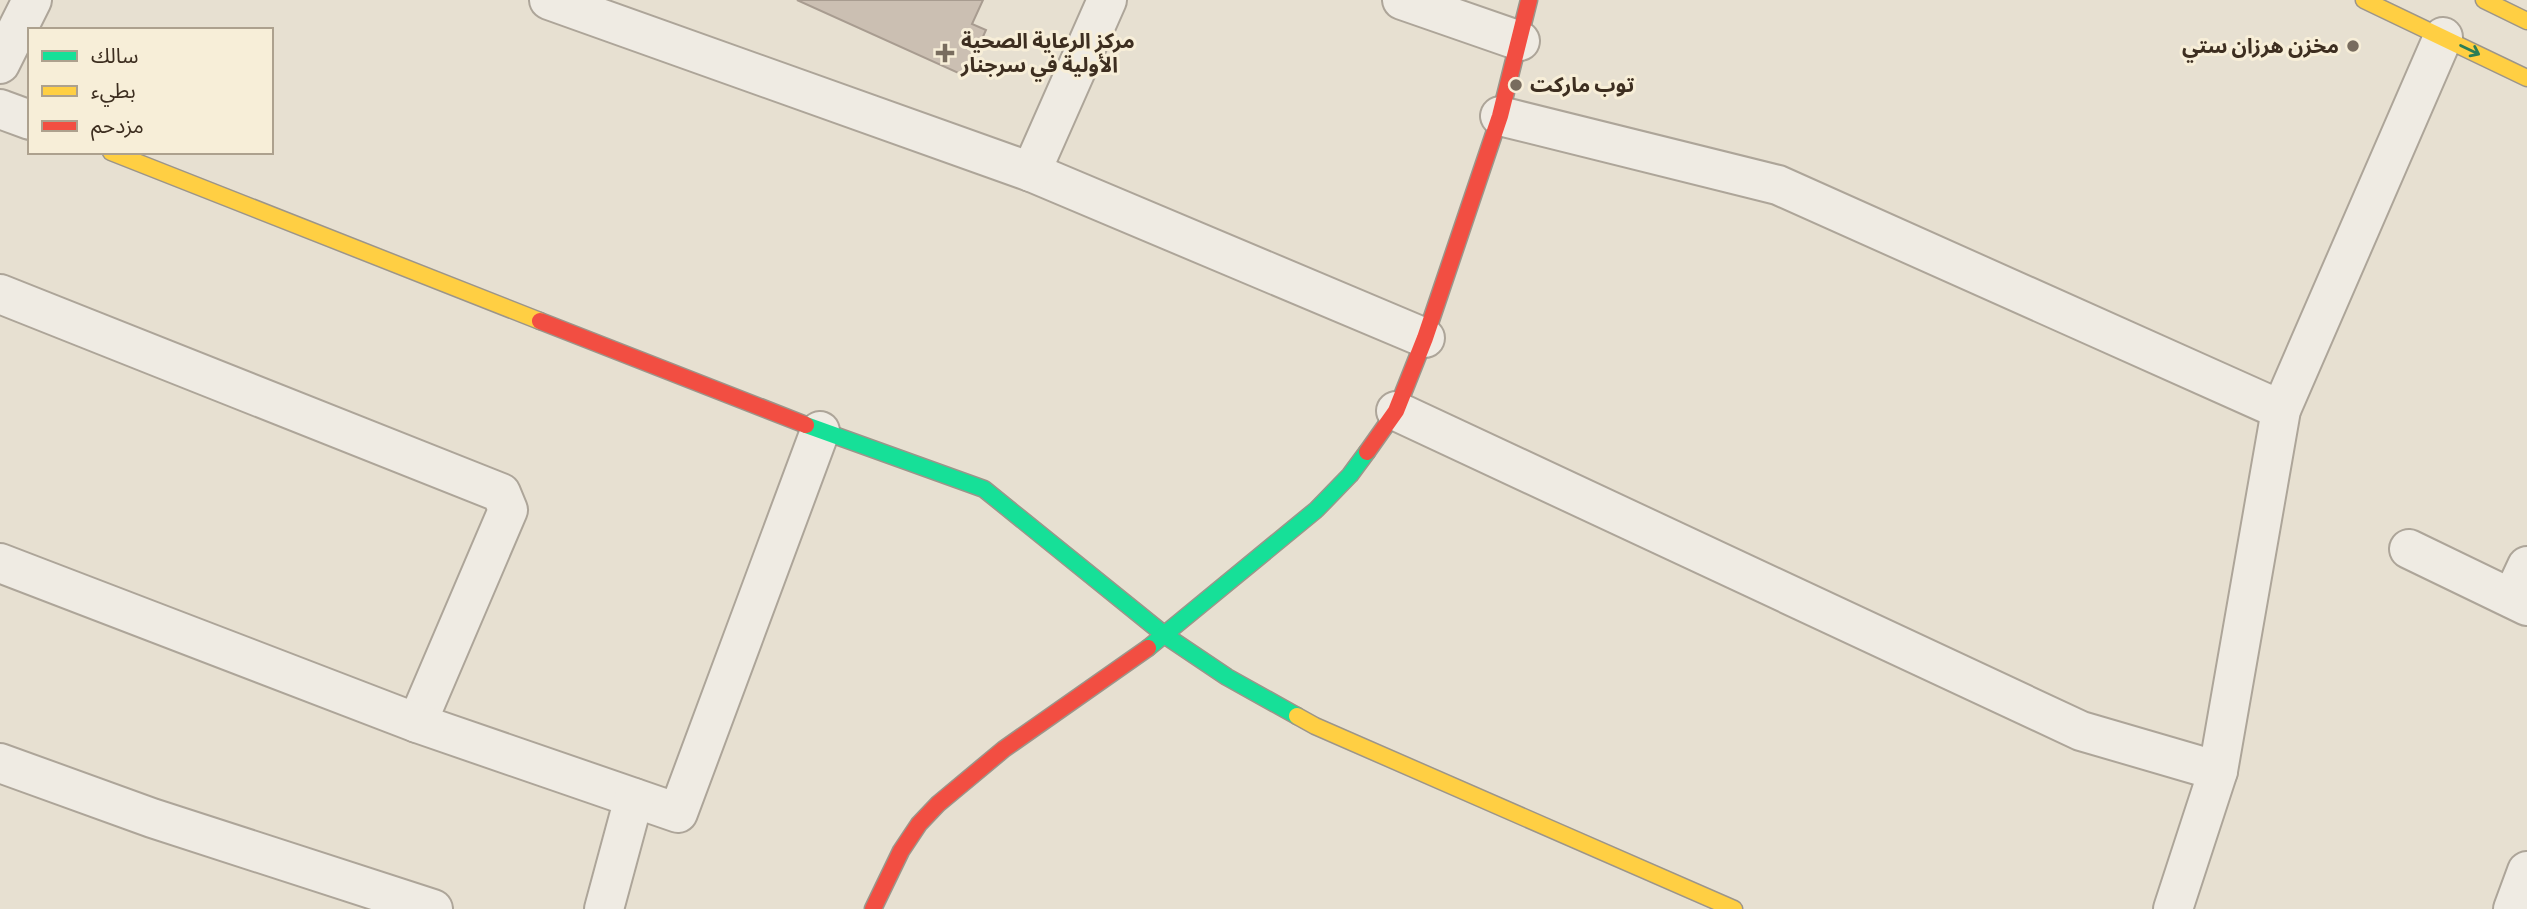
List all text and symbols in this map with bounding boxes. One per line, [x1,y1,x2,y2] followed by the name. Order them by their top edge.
[960,23,1135,82] place label: مركز الرعاية الصحية الأولية في سرجنار
[28,28,273,154] legend
[2182,28,2339,63] place label: مخزن هرزان ستي
[91,38,138,69] text: سالك
[2345,38,2361,54] marker: مخزن هرزان ستي
[935,43,955,63] marker: مركز الرعاية الصحية الأولية في سرجنار
[2459,44,2480,58] one-way arrow
[1530,67,1635,98] place label: توب ماركت
[91,73,136,107] text: بطيء
[1508,77,1524,93] marker: توب ماركت
[91,108,144,141] text: مزدحم

